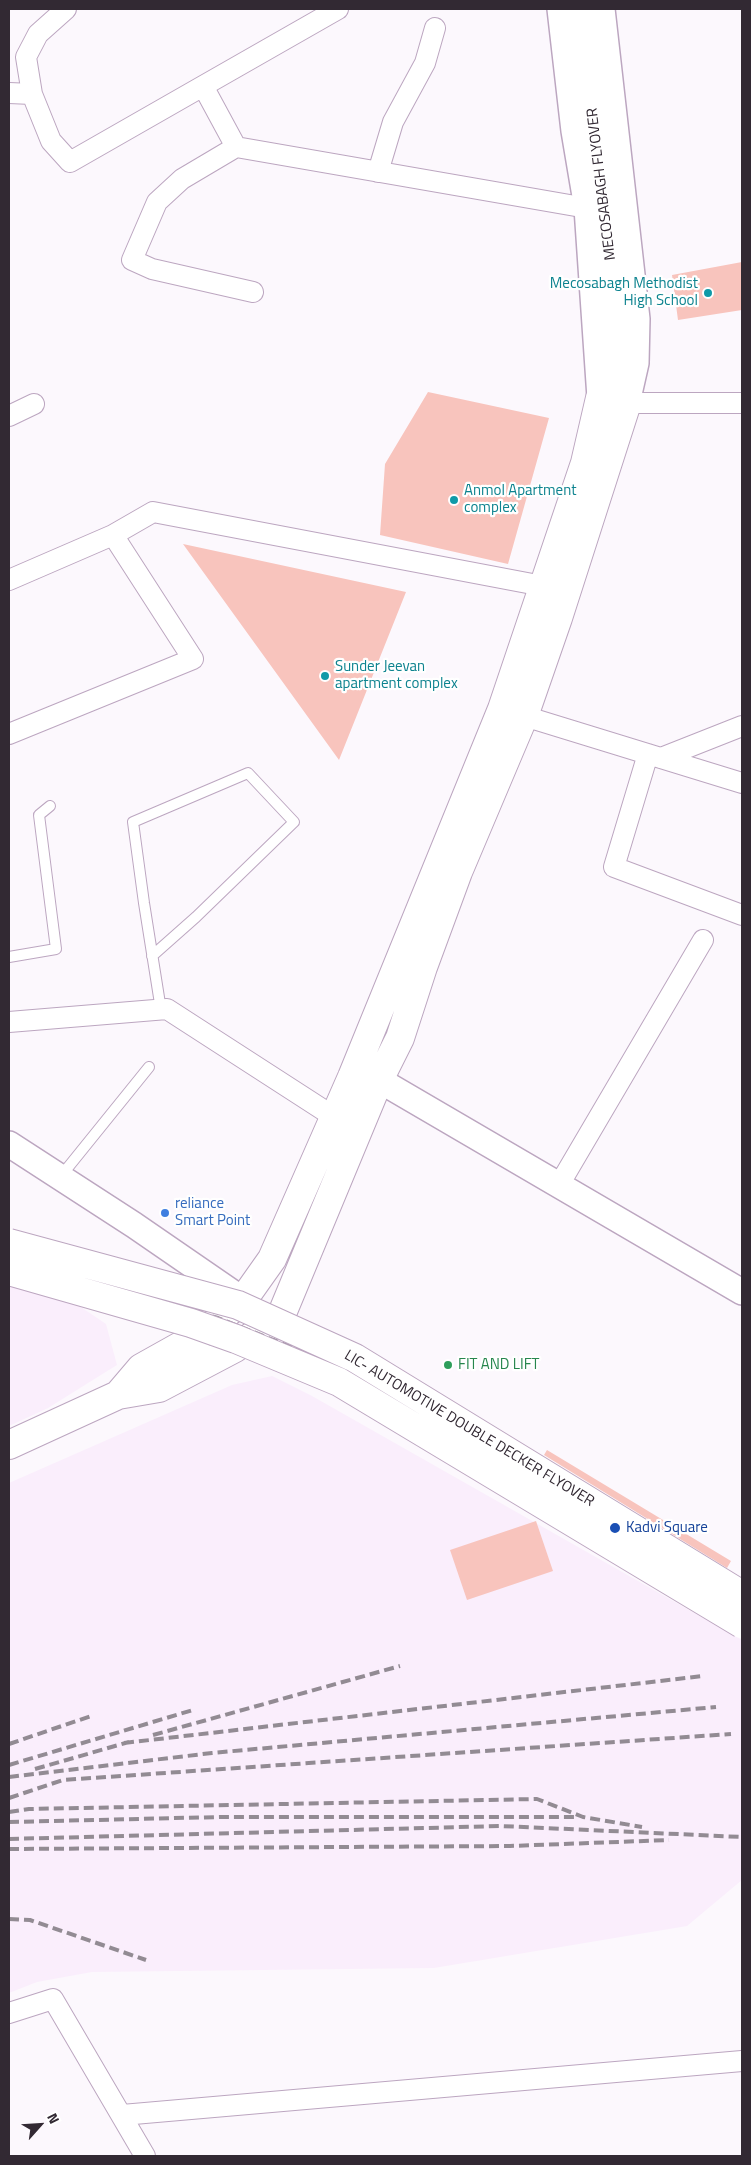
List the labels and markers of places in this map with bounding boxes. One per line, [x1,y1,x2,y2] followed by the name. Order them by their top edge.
[550,275,698,310] place label: Mecosabagh Methodist High School
[702,287,714,299] marker: Mecosabagh Methodist High School
[464,482,576,517] place label: Anmol Apartment complex
[448,494,460,506] marker: Anmol Apartment complex
[335,658,458,693] place label: Sunder Jeevan apartment complex
[319,670,331,682] marker: Sunder Jeevan apartment complex
[175,1195,250,1230] place label: reliance Smart Point
[159,1207,171,1219] marker: reliance Smart Point
[458,1356,539,1374] place label: FIT AND LIFT
[442,1359,454,1371] marker: FIT AND LIFT
[626,1519,708,1537] place label: Kadvi Square
[608,1521,622,1535] marker: Kadvi Square

